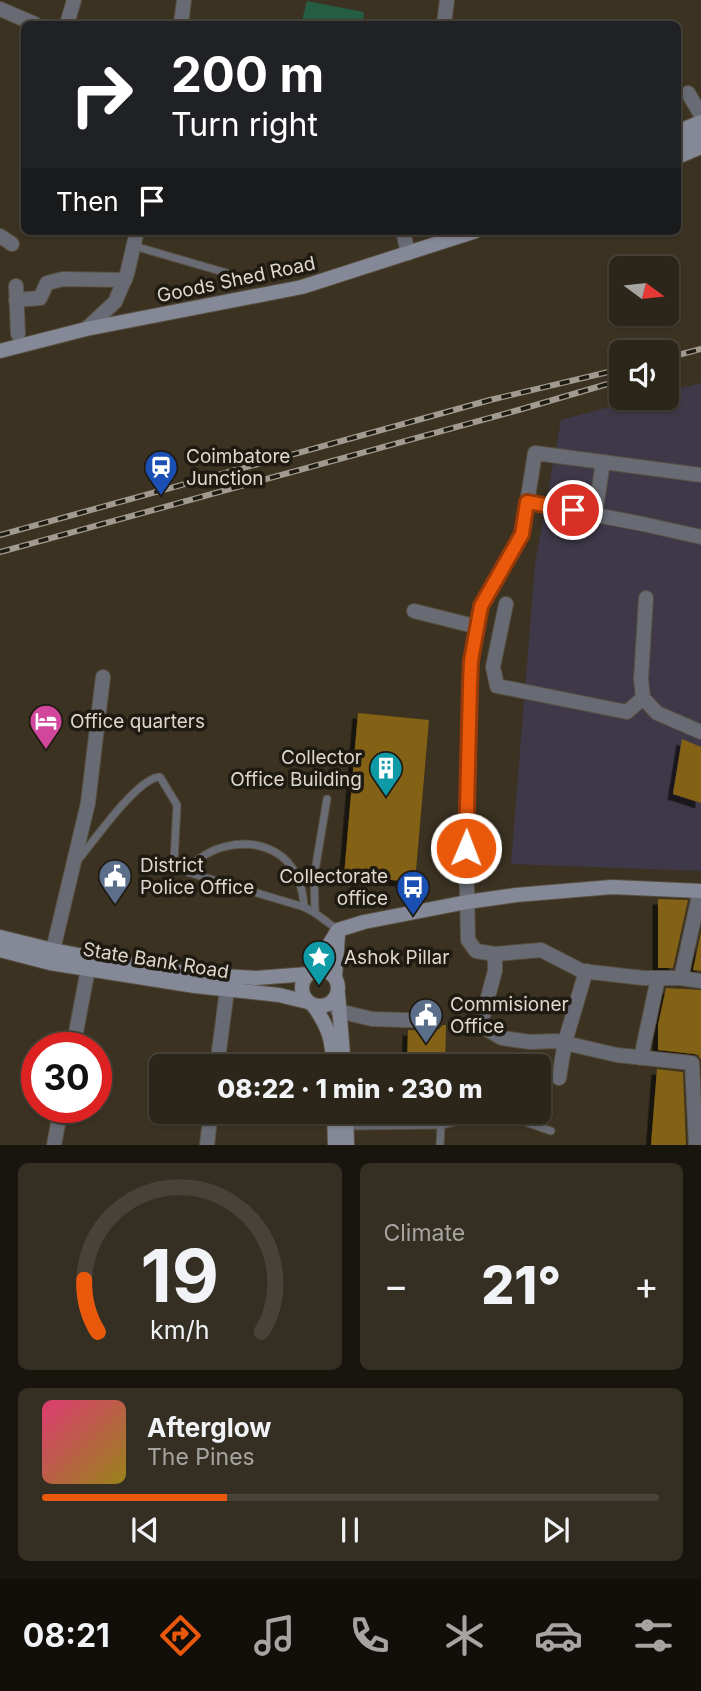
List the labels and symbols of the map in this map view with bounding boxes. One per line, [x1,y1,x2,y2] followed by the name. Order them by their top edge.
[155,251,317,308] street label: Goods Shed Road
[609,256,679,326] north arrow
[186,445,290,490] place label: Coimbatore Junction
[142,448,180,497] station icon: Coimbatore Junction
[543,480,603,540] pin
[27,702,65,751] hotel icon: Office quarters
[70,710,205,733] place label: Office quarters
[230,746,362,791] place label: Collector Office Building
[367,749,405,798] building icon: Collector Office Building
[429,811,503,885] position arrow
[140,854,254,899] place label: District Police Office
[96,857,134,906] public building icon: District Police Office
[279,865,388,910] place label: Collectorate office
[394,868,432,917] bus stop icon: Collectorate office
[81,938,231,983] street label: State Bank Road
[300,938,338,987] place icon: Ashok Pillar
[344,946,449,969] place label: Ashok Pillar
[450,993,569,1038] place label: Commisioner Office
[407,996,445,1045] public building icon: Commisioner Office
[21,1032,112,1123] speed limit sign: 30

